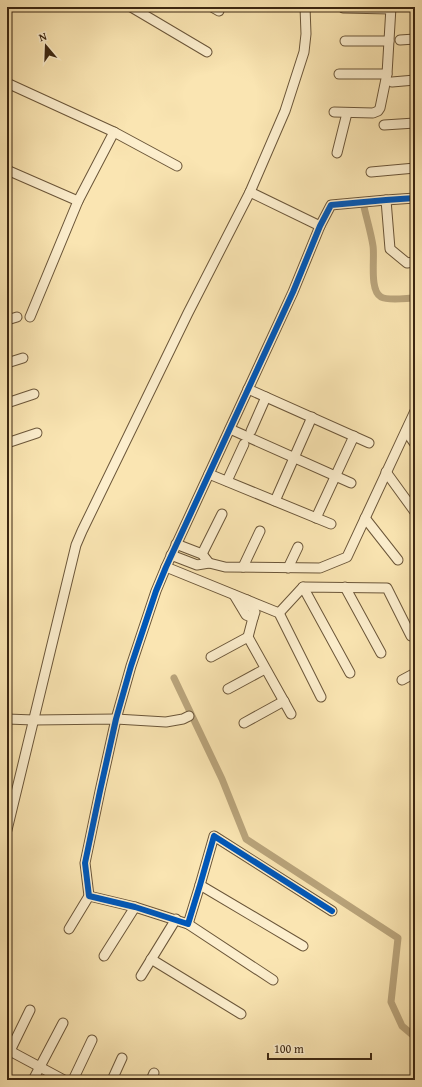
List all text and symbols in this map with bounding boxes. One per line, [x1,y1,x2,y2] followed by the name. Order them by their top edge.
[26,26,66,66] north arrow
[37,28,49,45] text: N
[268,1035,371,1061] scale bar
[274,1040,304,1057] text: 100 m

